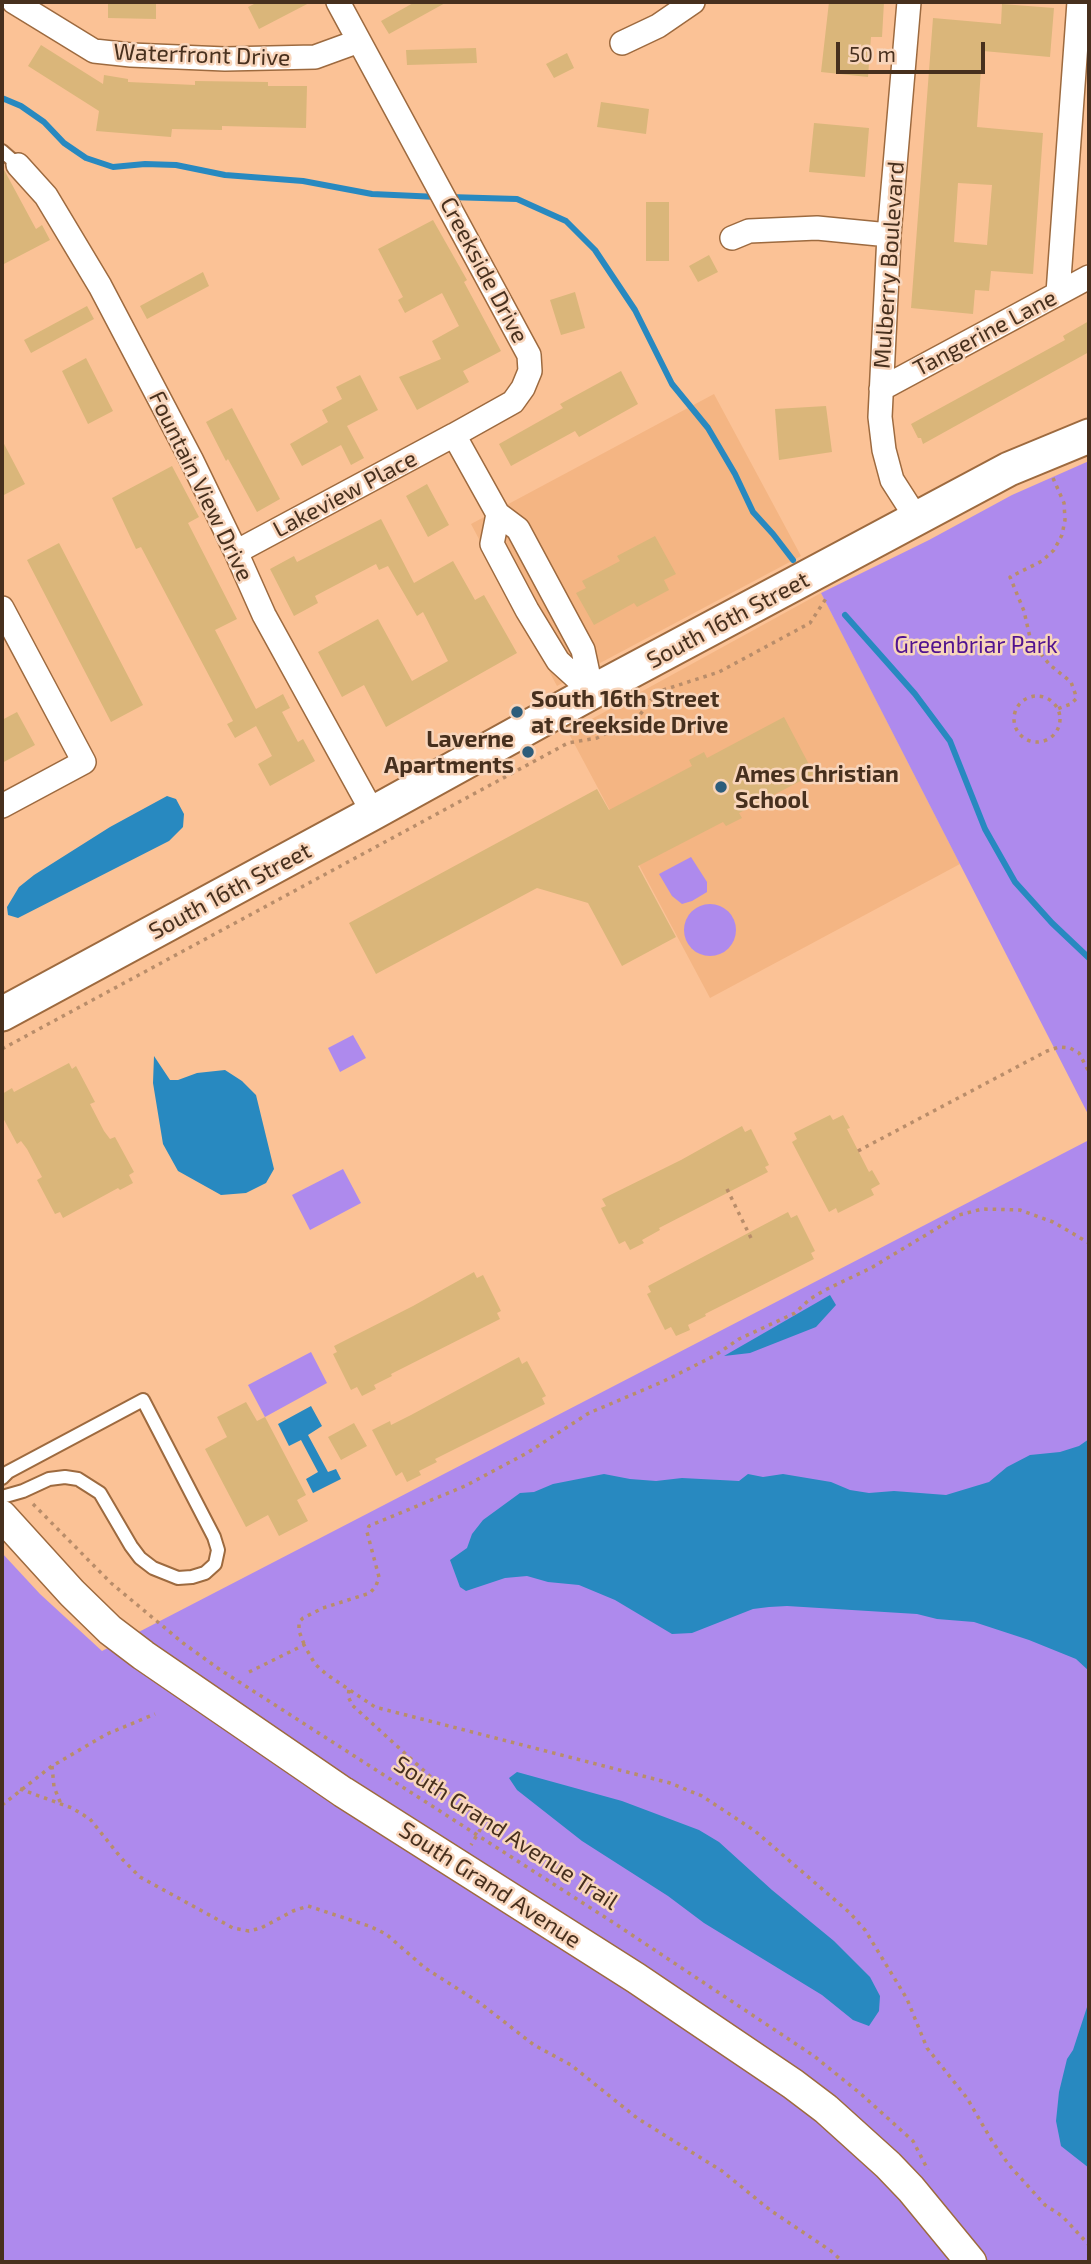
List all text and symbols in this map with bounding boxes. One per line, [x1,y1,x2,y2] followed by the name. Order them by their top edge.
[839,28,988,72] scale bar
[113,38,291,72] street label: Waterfront Drive
[849,41,896,66] text: 50 m
[868,160,910,370] street label: Mulberry Boulevard
[434,192,534,348] street label: Creekside Drive
[909,284,1061,382] street label: Tangerine Lane
[143,387,259,585] street label: Fountain View Drive
[268,445,422,543] street label: Lakeview Place
[642,566,814,674] street label: South 16th Street
[894,631,1058,659] park label: Greenbriar Park
[531,685,728,739] place label: South 16th Street at Creekside Drive
[509,704,525,720] marker: South 16th Street at Creekside Drive
[384,725,514,779] place label: Laverne Apartments
[520,744,536,760] marker: Laverne Apartments
[735,760,899,814] place label: Ames Christian School
[713,779,729,795] marker: Ames Christian School
[144,837,316,945] street label: South 16th Street
[389,1750,623,1916] street label: South Grand Avenue Trail
[394,1816,586,1954] street label: South Grand Avenue

